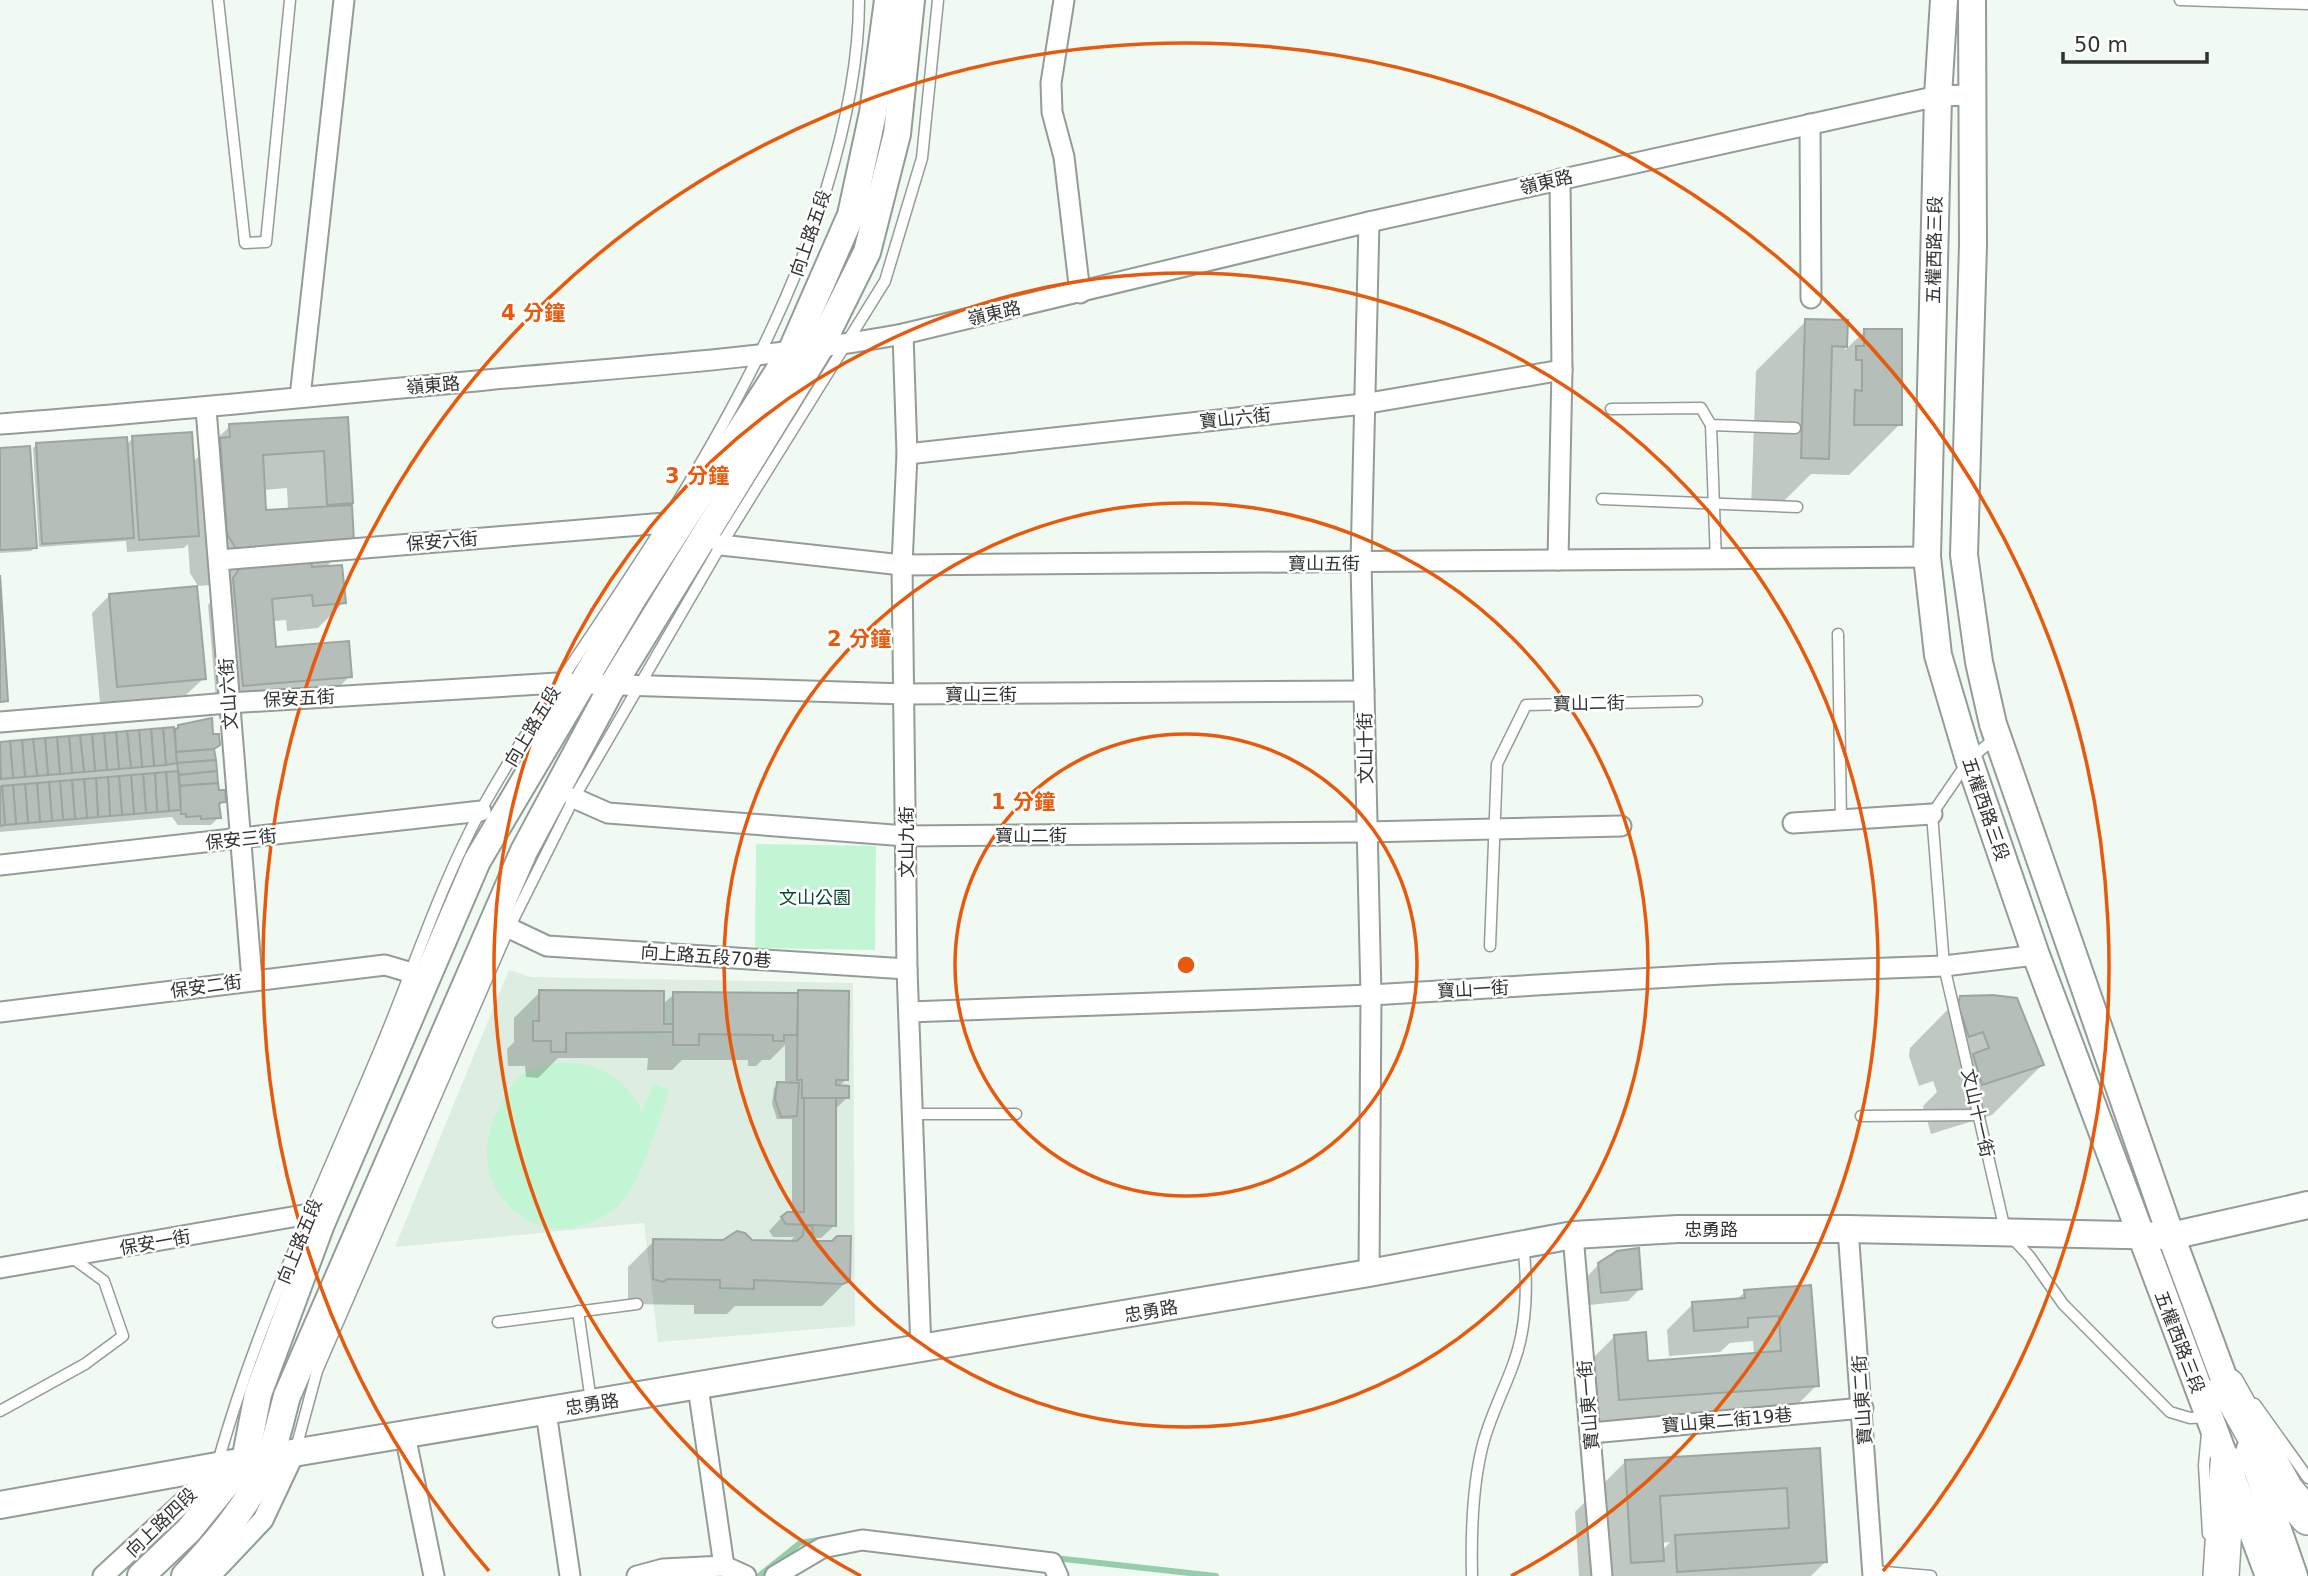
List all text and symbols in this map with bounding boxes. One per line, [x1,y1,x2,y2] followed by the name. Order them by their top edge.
[2063,21,2206,65] scale bar
[2074,33,2128,57] text: 50 m
[1517,166,1575,198] street label: 嶺東路
[785,187,835,279] street label: 向上路五段
[1923,196,1945,304] street label: 五權西路三段
[965,297,1023,329] street label: 嶺東路
[501,301,565,325] text: 4 分鐘
[405,372,461,398] street label: 嶺東路
[1198,404,1272,432] street label: 寶山六街
[665,464,729,488] text: 3 分鐘
[405,527,479,555] street label: 保安六街
[1288,553,1360,574] street label: 寶山五街
[827,627,891,651] text: 2 分鐘
[215,657,241,731] street label: 文山六街
[500,682,564,770] street label: 向上路五段
[945,684,1017,705] street label: 寶山三街
[262,686,336,710] street label: 保安五街
[1553,692,1625,714] street label: 寶山二街
[1354,712,1376,784] street label: 文山十街
[1958,755,2014,863] street label: 五權西路三段
[991,790,1055,814] text: 1 分鐘
[896,806,917,878] street label: 文山九街
[204,825,278,853] street label: 保安三街
[995,825,1067,846] street label: 寶山二街
[779,887,851,908] park label: 文山公園
[640,941,772,971] street label: 向上路五段70巷
[1174,953,1198,977] centre of rings
[169,971,243,1001] street label: 保安二街
[1436,977,1510,1001] street label: 寶山一街
[1958,1067,1998,1159] street label: 文山十一街
[272,1195,326,1287] street label: 向上路五段
[1684,1219,1738,1240] street label: 忠勇路
[118,1225,192,1259] street label: 保安一街
[2151,1288,2209,1396] street label: 五權西路三段
[1123,1296,1179,1326] street label: 忠勇路
[1848,1354,1876,1446] street label: 寶山東二街
[1574,1359,1602,1451] street label: 寶山東一街
[564,1389,620,1419] street label: 忠勇路
[1661,1404,1793,1436] street label: 寶山東二街19巷
[121,1483,201,1561] street label: 向上路四段

